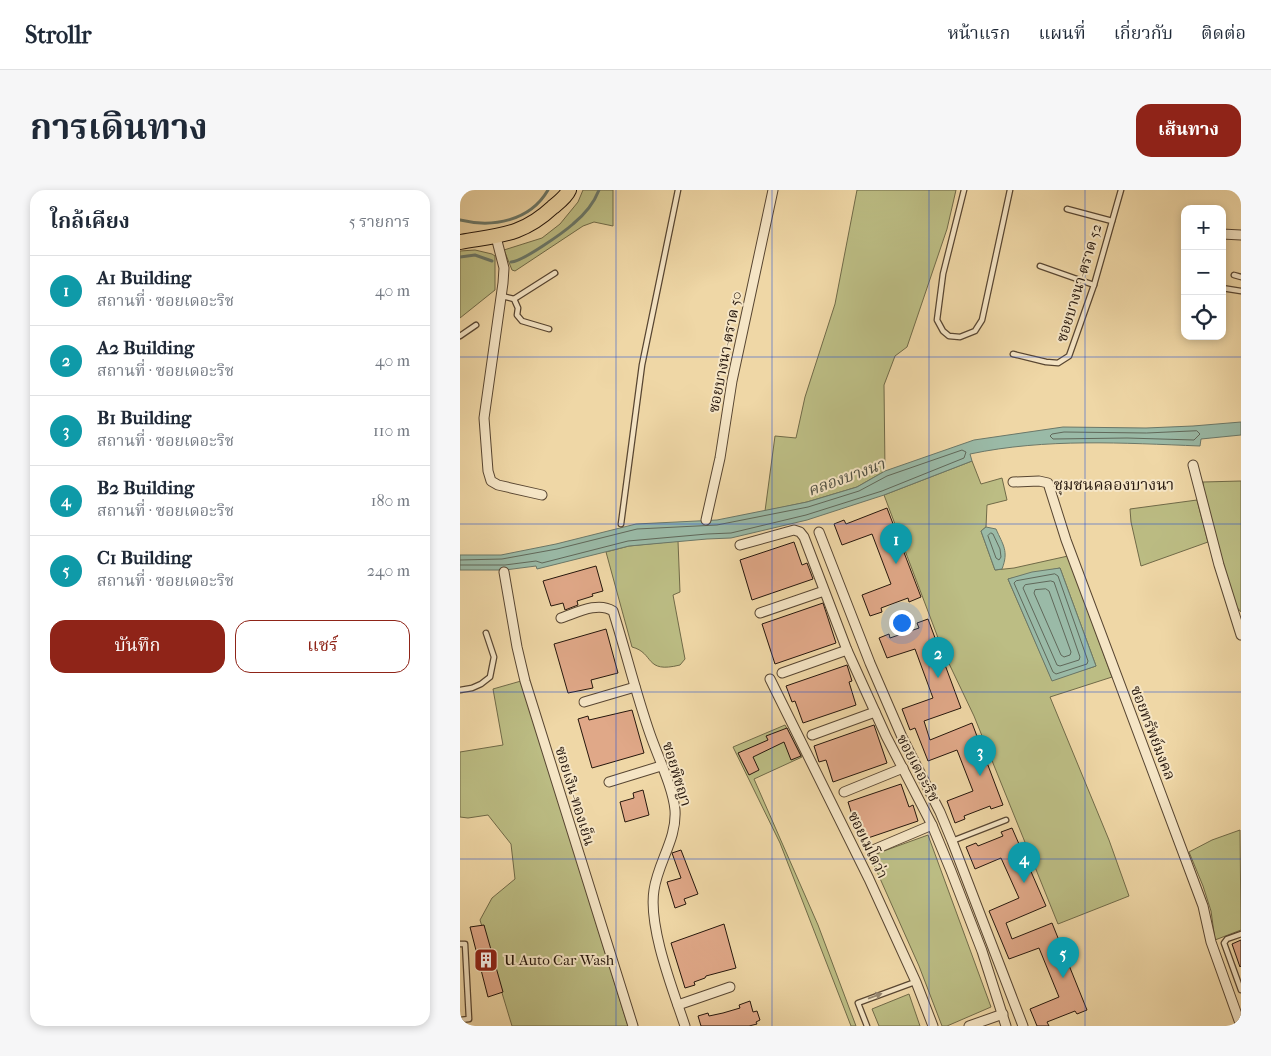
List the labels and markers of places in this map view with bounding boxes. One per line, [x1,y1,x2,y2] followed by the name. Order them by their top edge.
[880,523,912,564] pin: 1
[922,637,954,678] pin: 2
[964,735,996,776] pin: 3
[1008,842,1040,883] pin: 4
[1047,937,1079,978] pin: 5
[473,947,499,973] building icon: U Auto Car Wash
[504,951,615,969] place label: U Auto Car Wash

